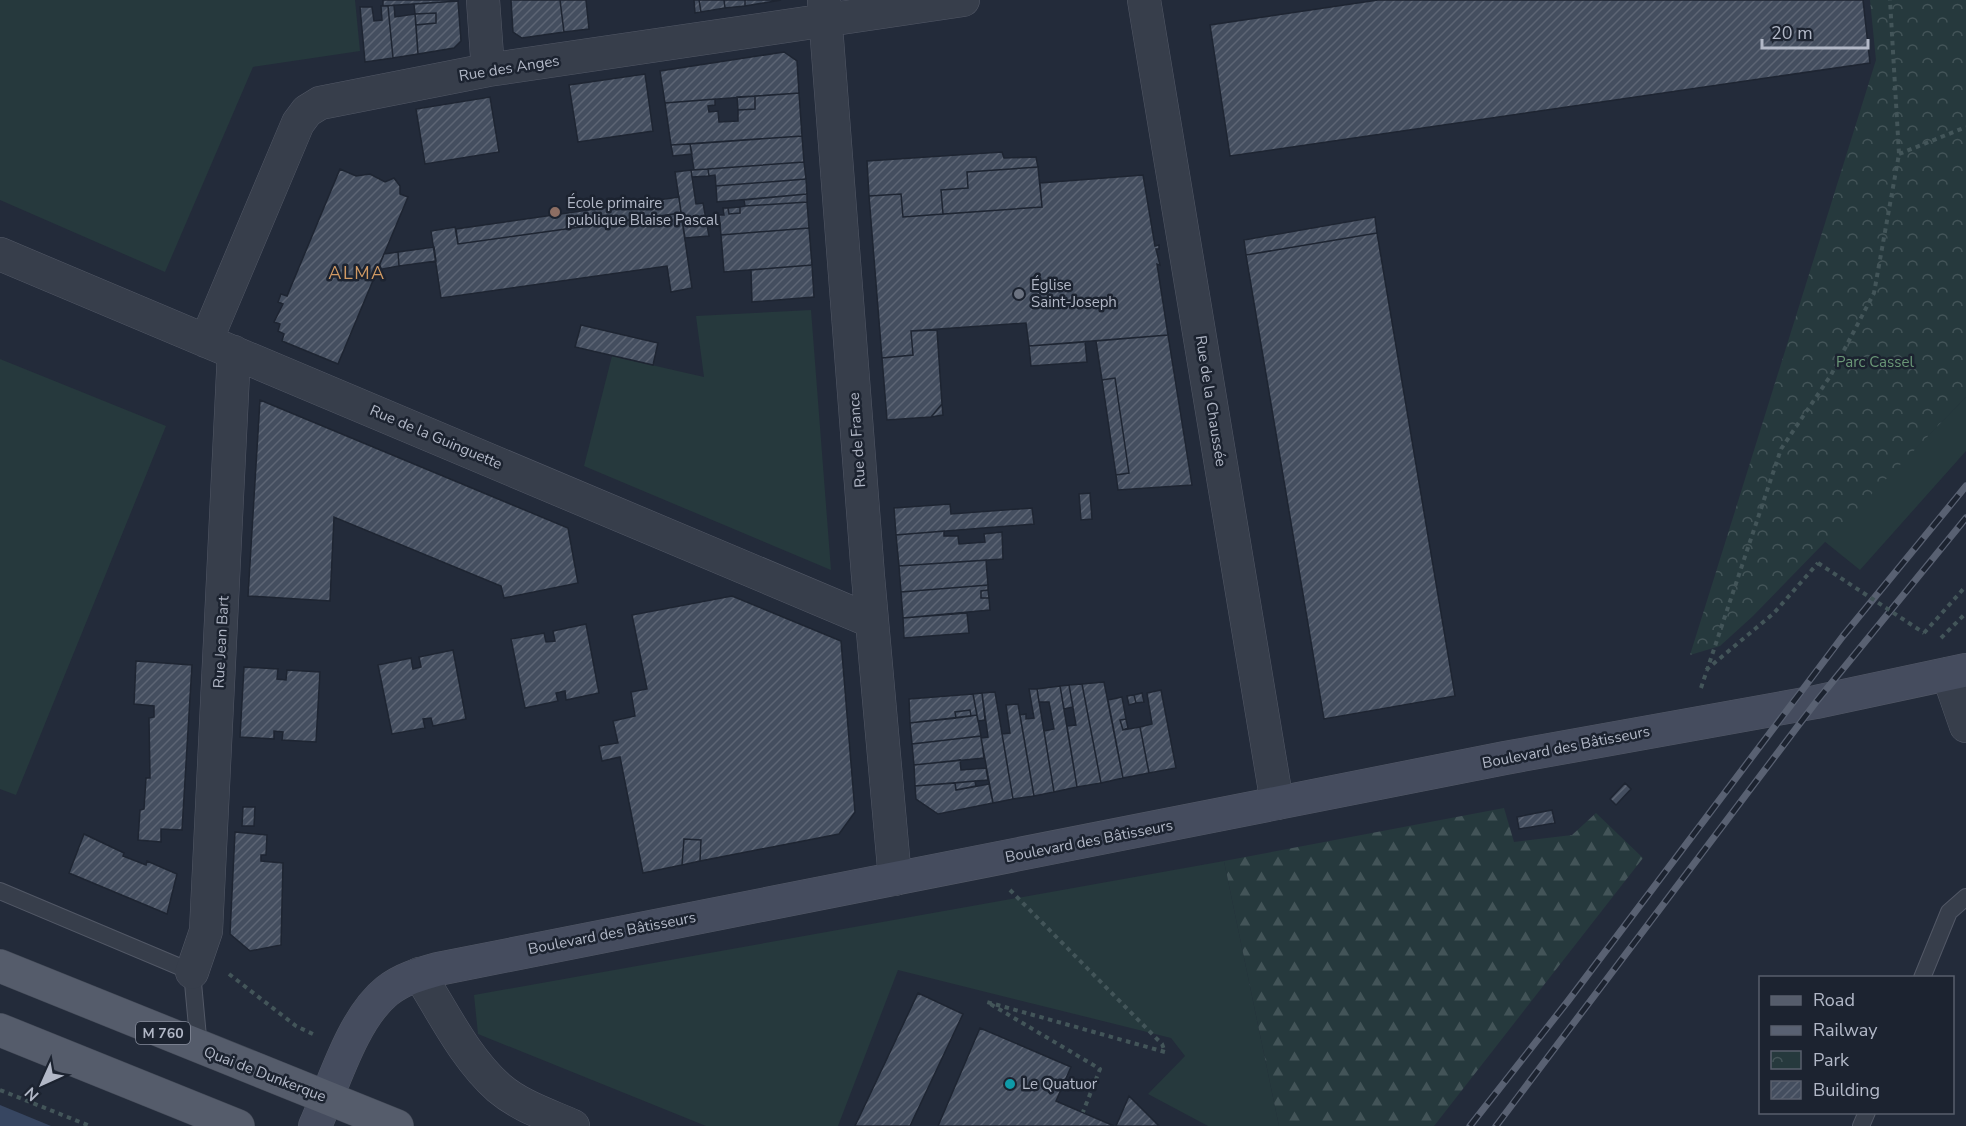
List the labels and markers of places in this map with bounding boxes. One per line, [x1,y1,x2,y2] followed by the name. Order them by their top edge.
[567,193,719,230] place label: École primaire publique Blaise Pascal
[548,205,562,219] marker: École primaire publique Blaise Pascal
[1031,275,1117,312] place label: Église Saint-Joseph
[1012,287,1026,301] marker: Église Saint-Joseph
[1022,1074,1098,1094] place label: Le Quatuor
[1003,1077,1017,1091] marker: Le Quatuor

